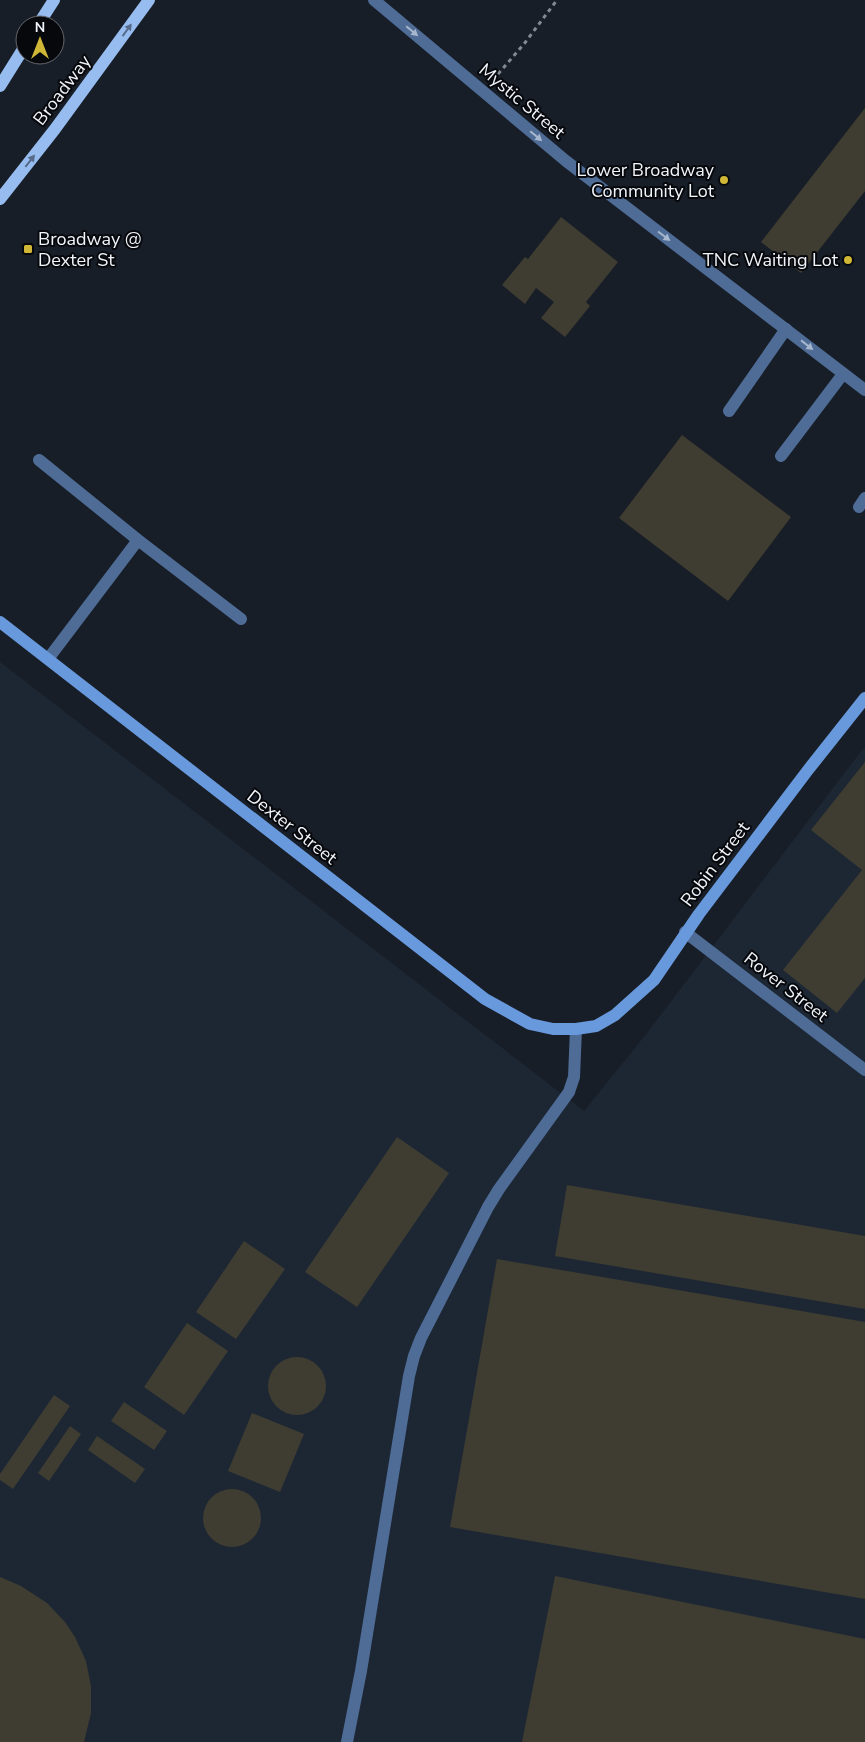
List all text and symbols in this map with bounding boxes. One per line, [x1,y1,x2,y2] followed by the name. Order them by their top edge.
[15,15,65,65] north arrow
[35,18,45,37] text: N
[122,23,132,37] one-way arrow
[405,26,418,37] one-way arrow
[28,49,97,130] street label: Broadway
[474,58,571,145] street label: Mystic Street
[529,130,542,141] one-way arrow
[25,154,35,167] one-way arrow
[577,158,715,203] place label: Lower Broadway Community Lot
[718,174,730,186] marker: Lower Broadway Community Lot
[38,227,142,272] place label: Broadway @ Dexter St
[657,231,671,241] one-way arrow
[22,243,34,255] marker: Broadway @ Dexter St
[703,248,839,272] place label: TNC Waiting Lot
[842,254,854,266] marker: TNC Waiting Lot
[800,340,813,351] one-way arrow
[242,784,343,870] street label: Dexter Street
[675,816,755,911] street label: Robin Street
[739,947,834,1028] street label: Rover Street

